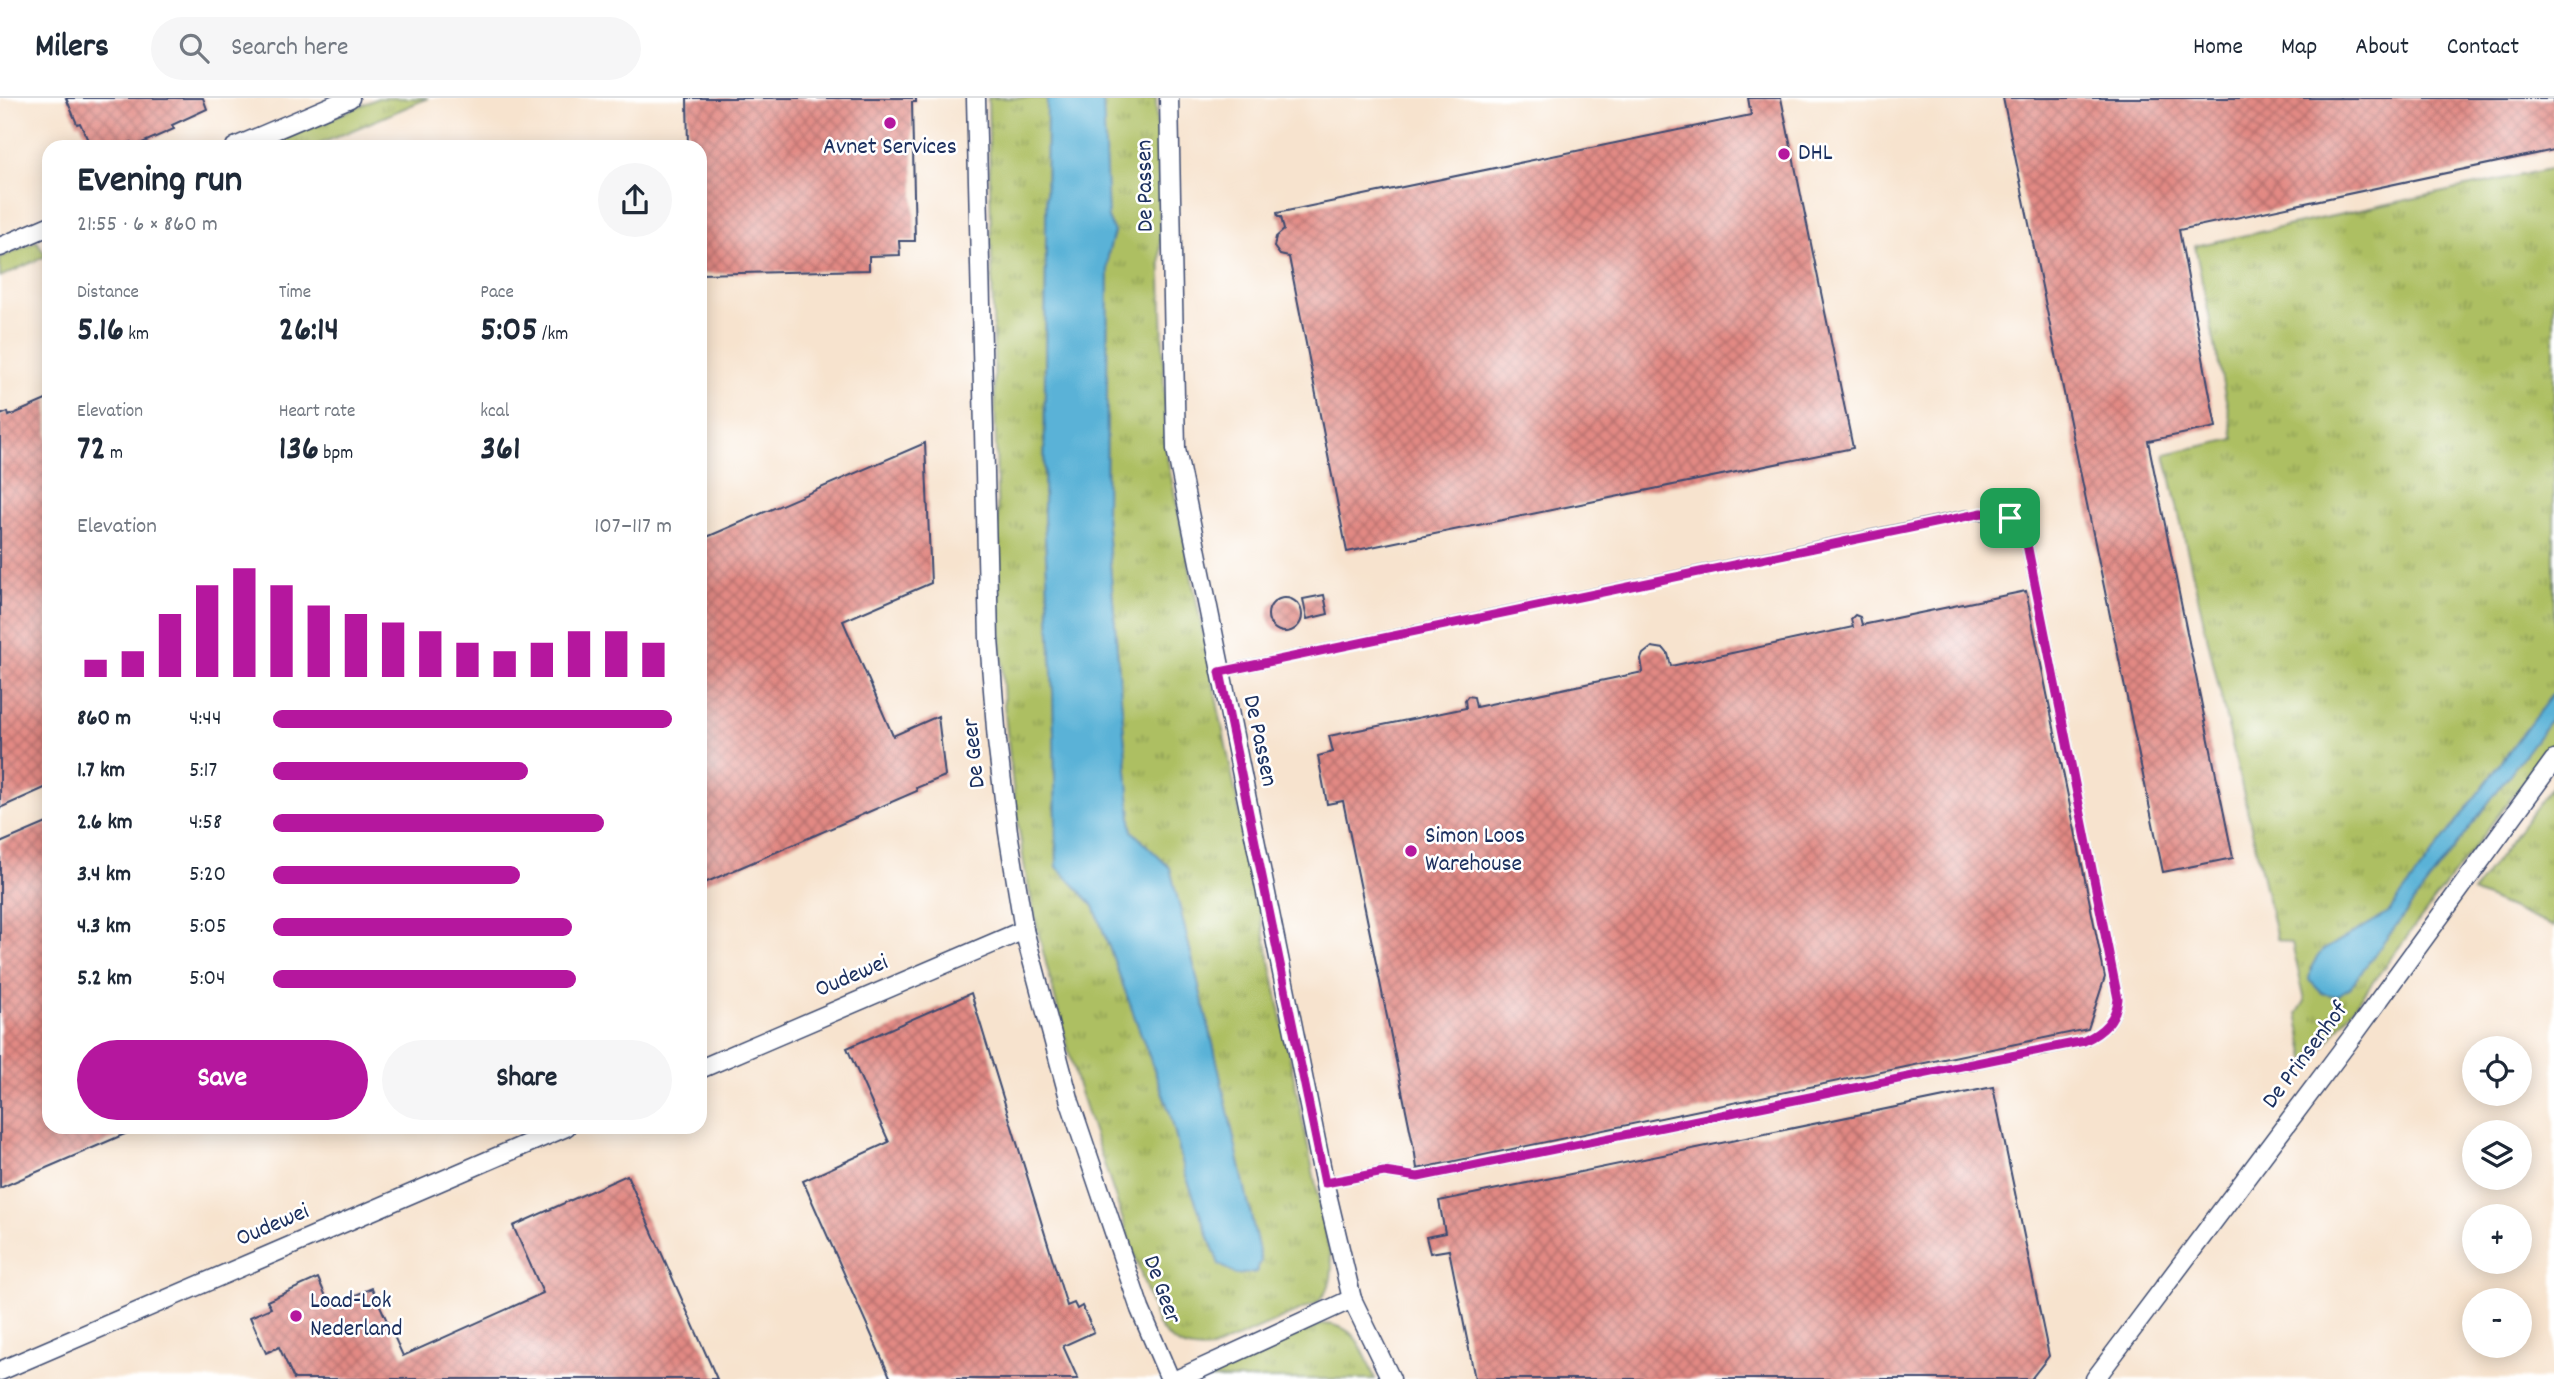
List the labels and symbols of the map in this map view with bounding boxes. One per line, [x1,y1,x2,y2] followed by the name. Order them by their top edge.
[882,115,898,131] marker: Avnet Services
[823,131,957,165] place label: Avnet Services
[1798,137,1833,171] place label: DHL
[1128,139,1164,233] street label: De Passen
[1776,146,1792,162] marker: DHL
[1980,488,2040,548] pin
[1233,692,1285,790] street label: De Passen
[954,716,996,790] street label: De Geer
[1425,820,1525,882] place label: Simon Loos Warehouse
[1403,843,1419,859] marker: Simon Loos Warehouse
[810,946,894,1008] street label: Oudewei
[2255,995,2358,1116] street label: De Prinsenhof
[231,1195,315,1257] street label: Oudewei
[1133,1251,1189,1329] street label: De Geer
[310,1285,402,1347] place label: Load-Lok Nederland
[288,1308,304,1324] marker: Load-Lok Nederland

